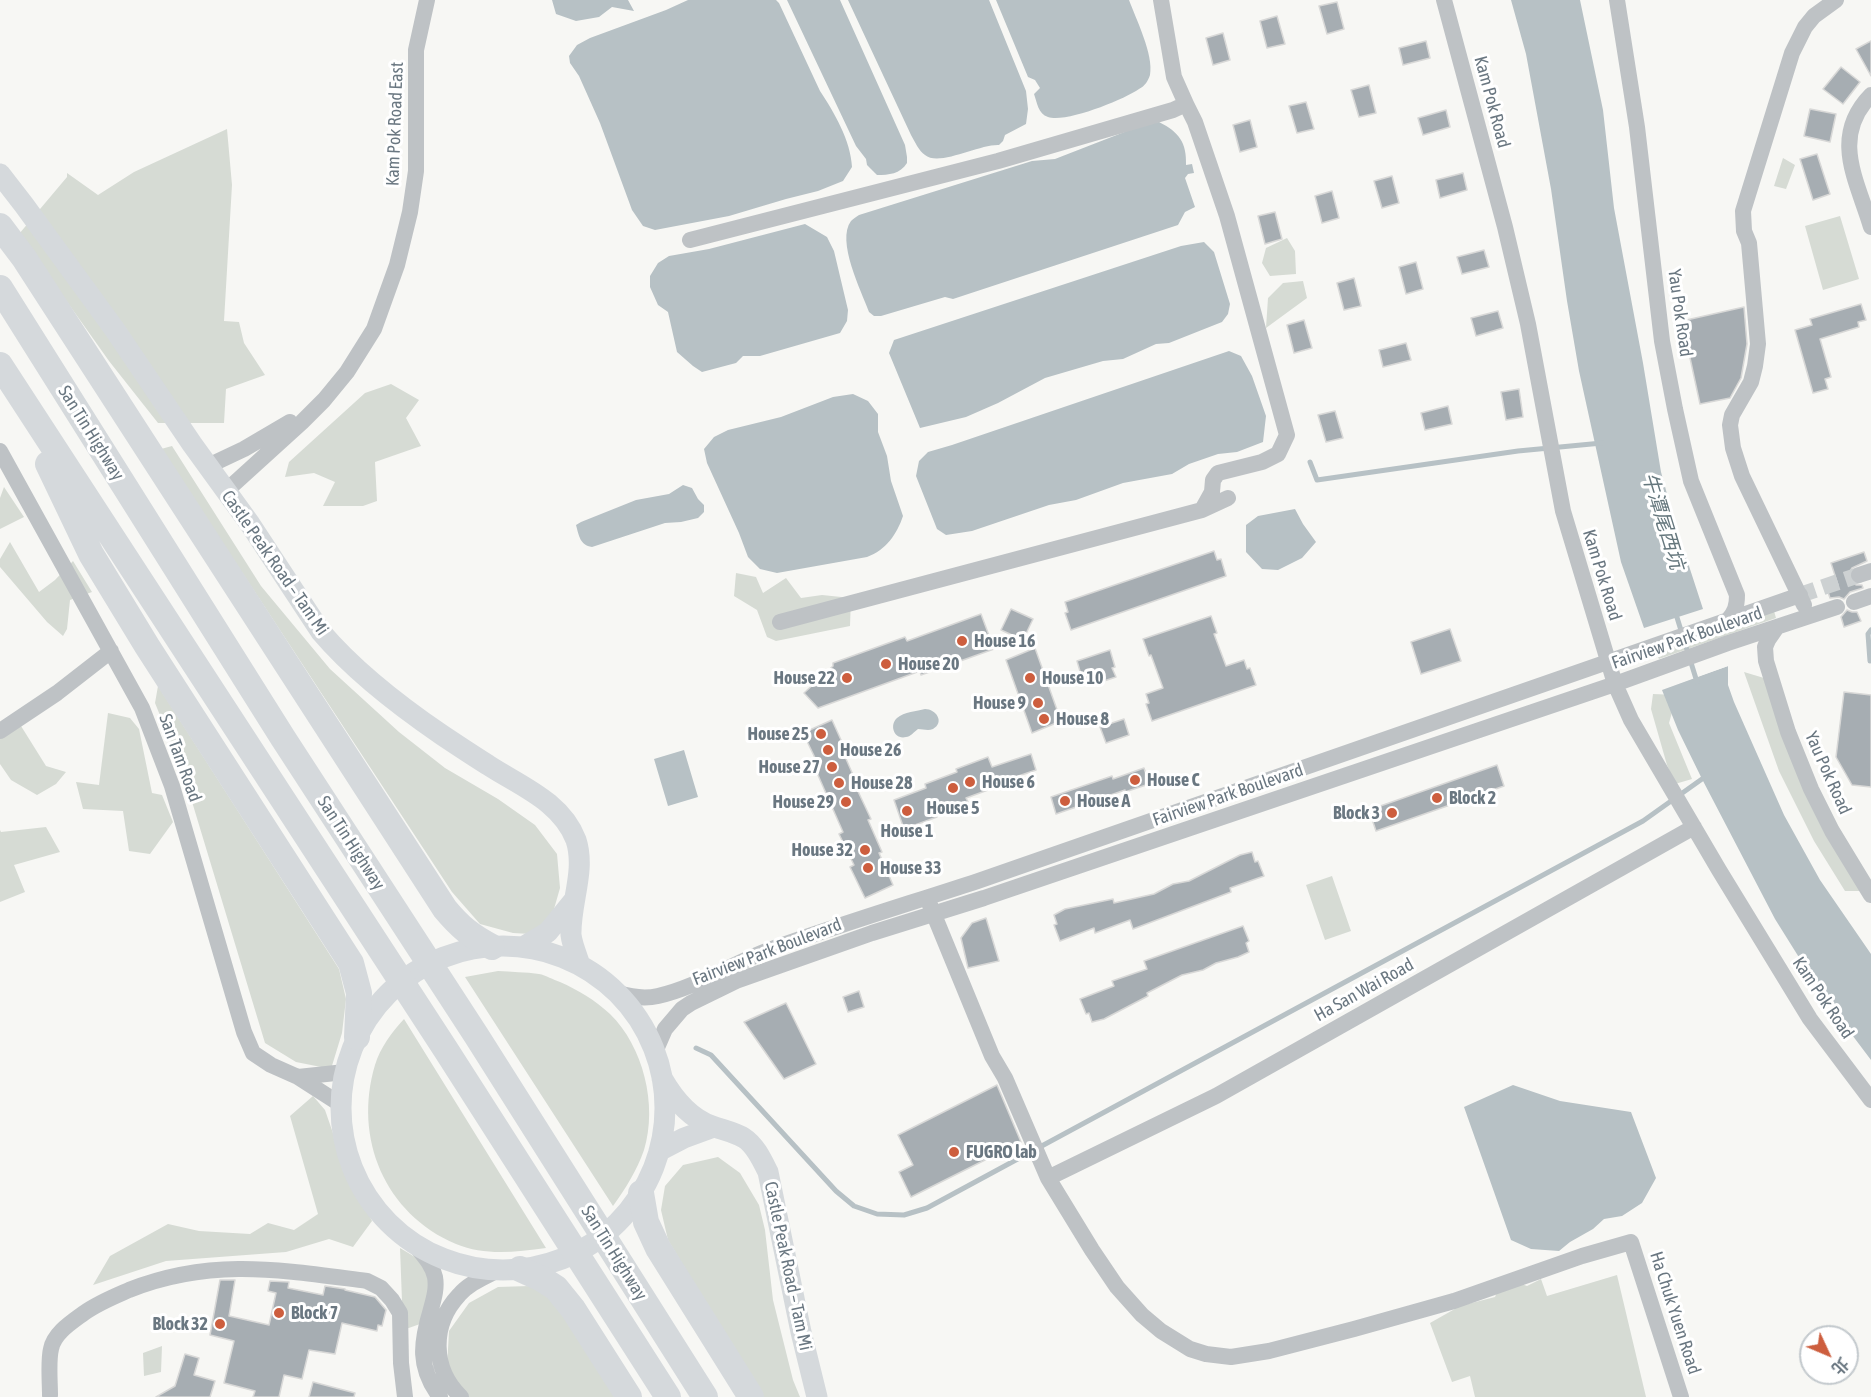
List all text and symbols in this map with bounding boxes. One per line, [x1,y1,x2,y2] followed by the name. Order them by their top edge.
[1469,54,1515,150] street label: Kam Pok Road
[382,62,408,186] street label: Kam Pok Road East
[1663,268,1697,358] street label: Yau Pok Road
[53,382,129,484] street label: San Tin Highway
[1637,470,1689,572] water label: 牛潭尾西坑
[217,486,333,640] street label: Castle Peak Road – Tam Mi
[1578,527,1626,623] street label: Kam Pok Road
[1609,602,1765,674] street label: Fairview Park Boulevard
[974,630,1036,652] place label: House 16
[955,634,969,648] marker: House 16
[898,653,960,675] place label: House 20
[879,657,893,671] marker: House 20
[773,667,835,689] place label: House 22
[1042,667,1104,689] place label: House 10
[840,671,854,685] marker: House 22
[1023,671,1037,685] marker: House 10
[973,692,1026,714] place label: House 9
[1031,696,1045,710] marker: House 9
[1056,708,1109,730] place label: House 8
[154,711,206,805] street label: San Tam Road
[1037,712,1051,726] marker: House 8
[747,723,809,745] place label: House 25
[814,727,828,741] marker: House 25
[1800,728,1856,818] street label: Yau Pok Road
[840,739,902,761] place label: House 26
[821,743,835,757] marker: House 26
[758,756,820,778] place label: House 27
[1150,759,1306,831] street label: Fairview Park Boulevard
[825,760,839,774] marker: House 27
[1147,769,1200,791] place label: House C
[982,771,1035,793] place label: House 6
[851,772,913,794] place label: House 28
[1128,773,1142,787] marker: House C
[963,775,977,789] marker: House 6
[832,776,846,790] marker: House 28
[946,781,960,795] marker: House 5
[1449,787,1496,809] place label: Block 2
[1077,790,1130,812] place label: House A
[772,791,834,813] place label: House 29
[1430,791,1444,805] marker: Block 2
[313,792,389,894] street label: San Tin Highway
[1058,794,1072,808] marker: House A
[839,795,853,809] marker: House 29
[926,797,980,819] place label: House 5
[1333,802,1380,824] place label: Block 3
[900,804,914,818] marker: House 1
[1385,806,1399,820] marker: Block 3
[880,820,934,842] place label: House 1
[791,839,853,861] place label: House 32
[858,843,872,857] marker: House 32
[880,857,942,879] place label: House 33
[861,861,875,875] marker: House 33
[690,914,844,990] street label: Fairview Park Boulevard
[1788,953,1858,1043] street label: Kam Pok Road
[1311,954,1417,1026] street label: Ha San Wai Road
[966,1141,1037,1163] place label: FUGRO lab
[947,1145,961,1159] marker: FUGRO lab
[760,1180,816,1352] street label: Castle Peak Road – Tam Mi
[576,1202,652,1304] street label: San Tin Highway
[1645,1249,1705,1377] street label: Ha Chuk Yuen Road
[291,1302,338,1324] place label: Block 7
[272,1306,286,1320] marker: Block 7
[152,1313,208,1335] place label: Block 32
[213,1317,227,1331] marker: Block 32
[1799,1325,1859,1385] north arrow
[1828,1354,1853,1378] text: 北

